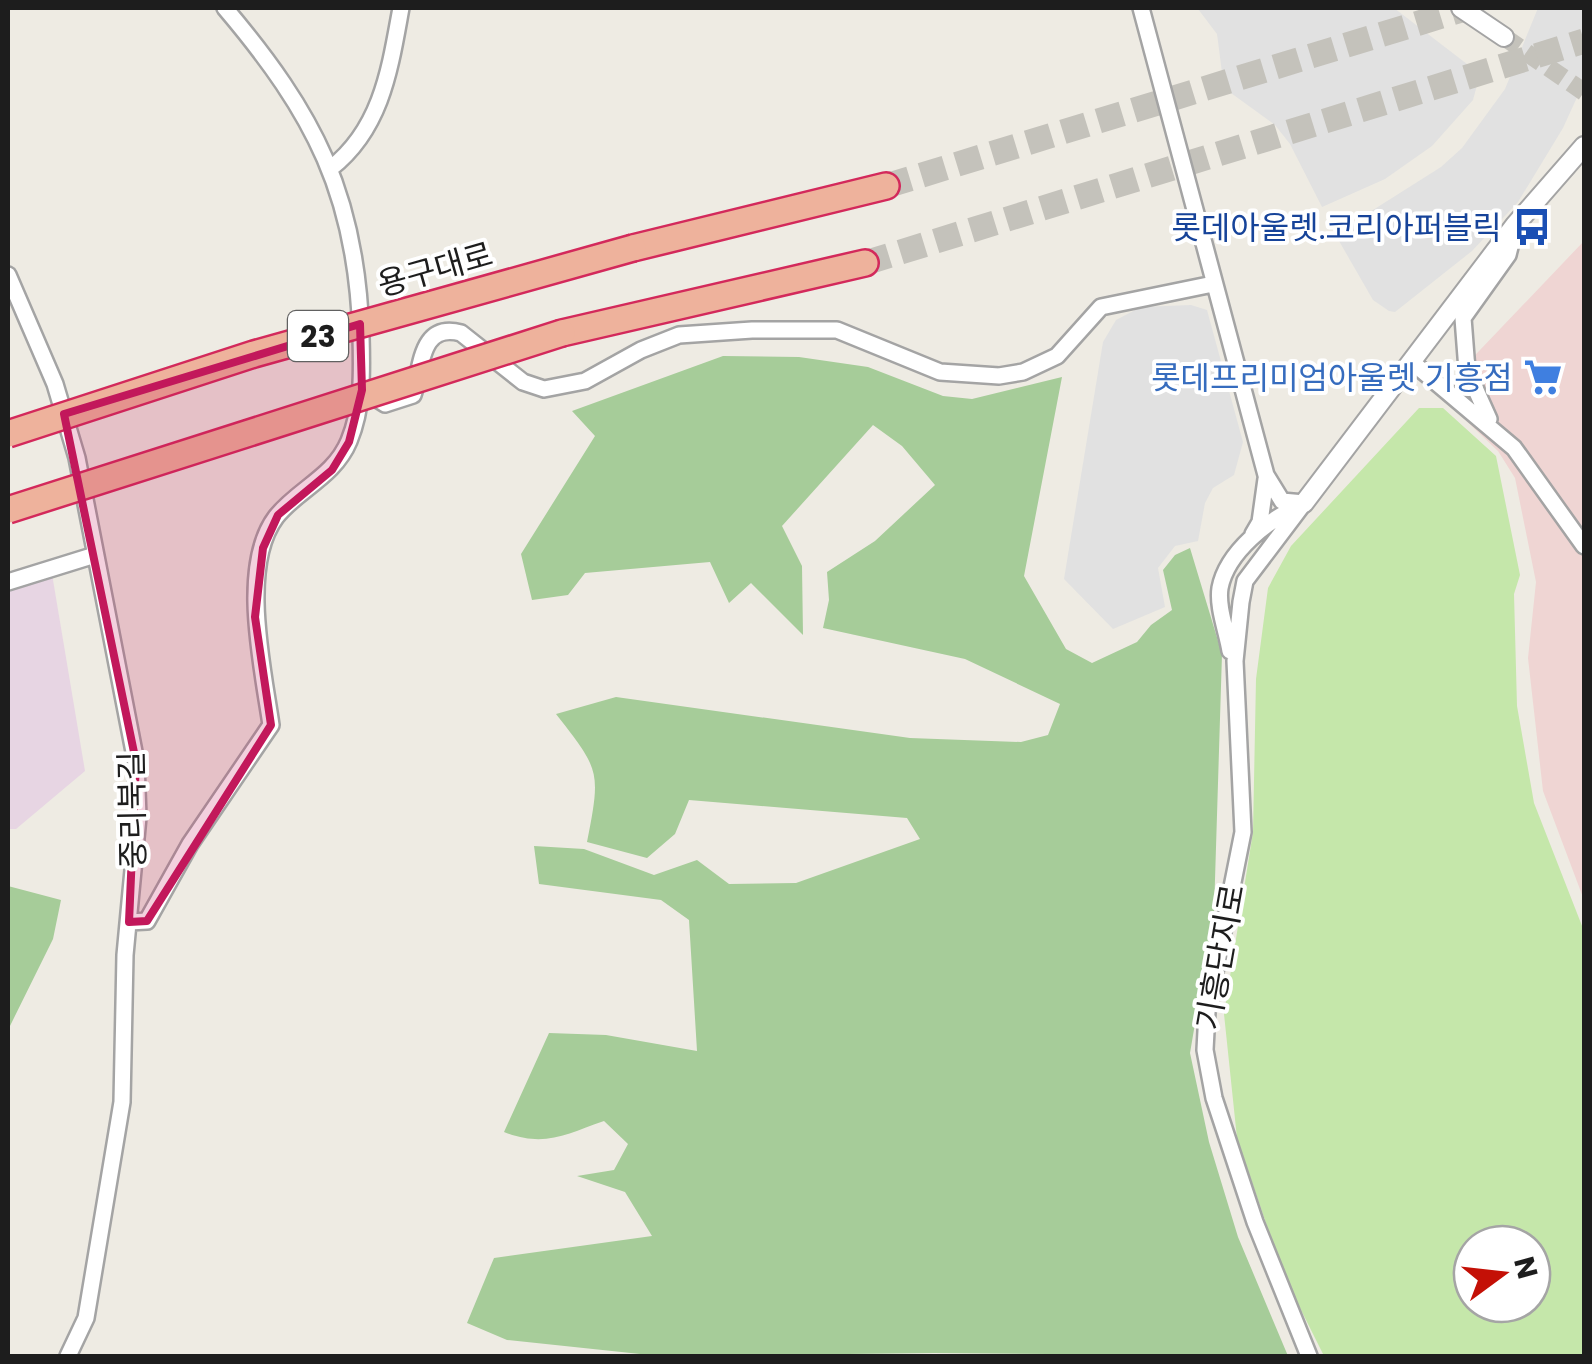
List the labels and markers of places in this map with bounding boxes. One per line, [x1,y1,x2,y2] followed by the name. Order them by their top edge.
[1171,205,1502,250] place label: 롯데아울렛.코리아퍼블릭
[1511,206,1553,248] bus stop icon: 롯데아울렛.코리아퍼블릭
[1151,355,1513,400] place label: 롯데프리미엄아울렛 기흥점
[1522,356,1564,398] supermarket icon: 롯데프리미엄아울렛 기흥점

